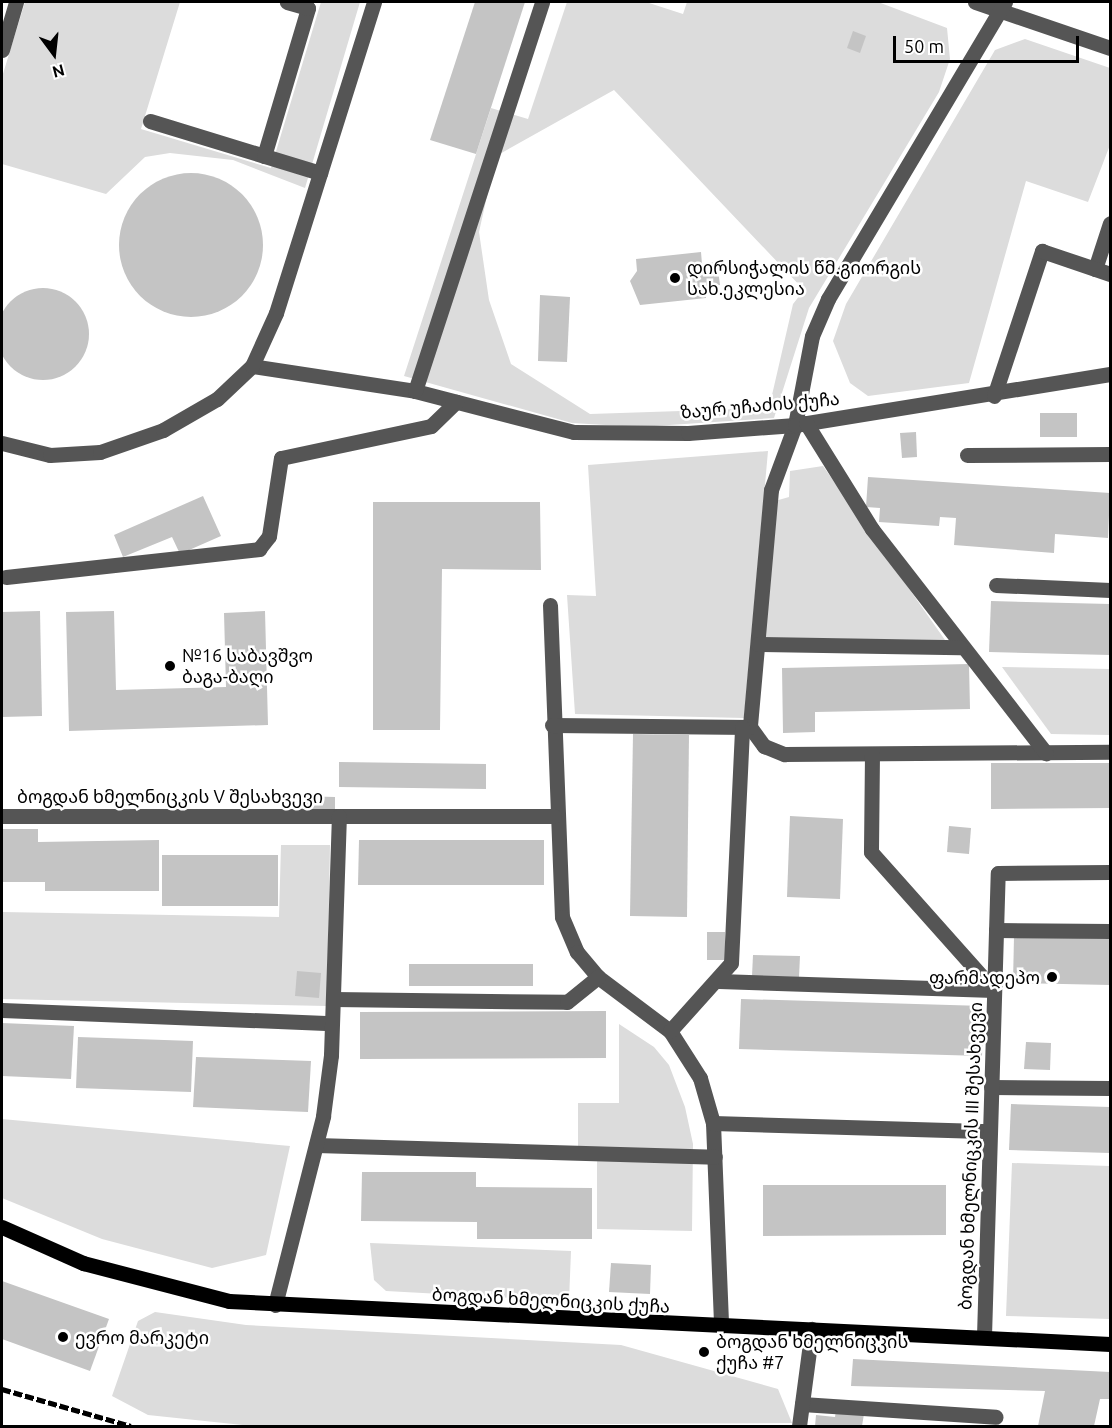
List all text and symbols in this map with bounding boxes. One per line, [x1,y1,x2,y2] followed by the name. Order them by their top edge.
[24,24,84,84] north arrow
[896,24,1082,62] scale bar
[904,36,944,56] text: 50 m
[51,61,67,82] text: N
[687,257,921,300] place label: დირსიჭალის წმ.გიორგის სახ.ეკლესია
[668,271,682,285] marker: დირსიჭალის წმ.გიორგის სახ.ეკლესია
[679,387,841,423] street label: ზაურ უჩაძის ქუჩა
[182,645,313,688] place label: №16 საბავშვო ბაგა-ბაღი
[163,659,177,673] marker: №16 საბავშვო ბაგა-ბაღი
[17,785,323,807] street label: ბოგდან ხმელნიცკის V შესახვევი
[929,966,1040,988] place label: ფარმადეპო
[1045,970,1059,984] marker: ფარმადეპო
[954,1002,986,1310] street label: ბოგდან ხმელნიცკის III შესახვევი
[431,1283,671,1317] street label: ბოგდან ხმელნიცკის ქუჩა
[75,1326,209,1348] place label: ევრო მარკეტი
[56,1330,70,1344] marker: ევრო მარკეტი
[716,1331,908,1374] place label: ბოგდან ხმელნიცკის ქუჩა #7
[697,1345,711,1359] marker: ბოგდან ხმელნიცკის ქუჩა #7

